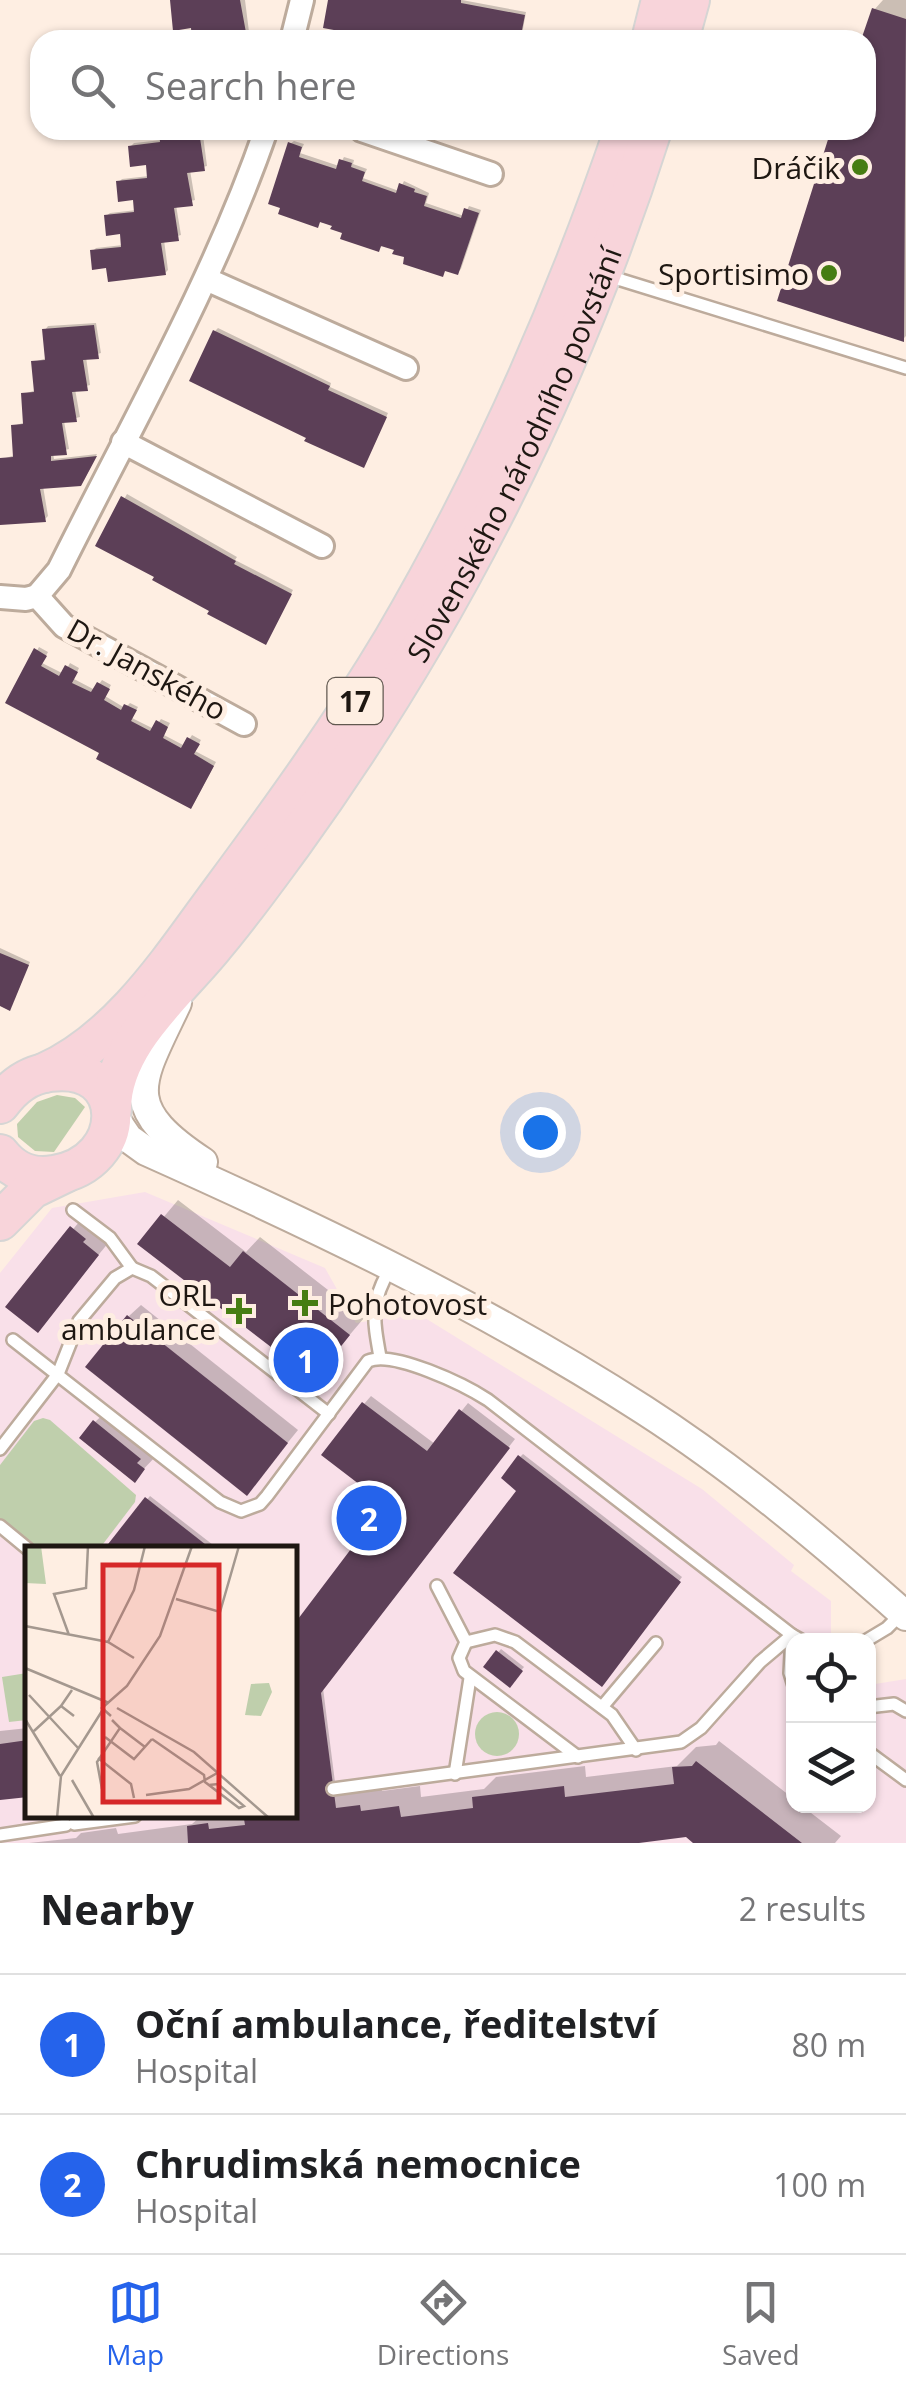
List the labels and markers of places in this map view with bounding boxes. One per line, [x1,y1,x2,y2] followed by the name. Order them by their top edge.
[752,147,840,188] place label: Dráčik
[849,156,871,178] marker: Dráčik
[658,253,809,294] place label: Sportisimo
[818,262,840,284] marker: Sportisimo
[61,1274,216,1349] place label: ORL ambulance
[328,1283,487,1324] place label: Pohotovost
[292,1290,318,1316] marker: Pohotovost
[226,1298,252,1324] marker: ORL ambulance
[274,1322,338,1398] pin: 1
[336,1480,402,1556] pin: 2

